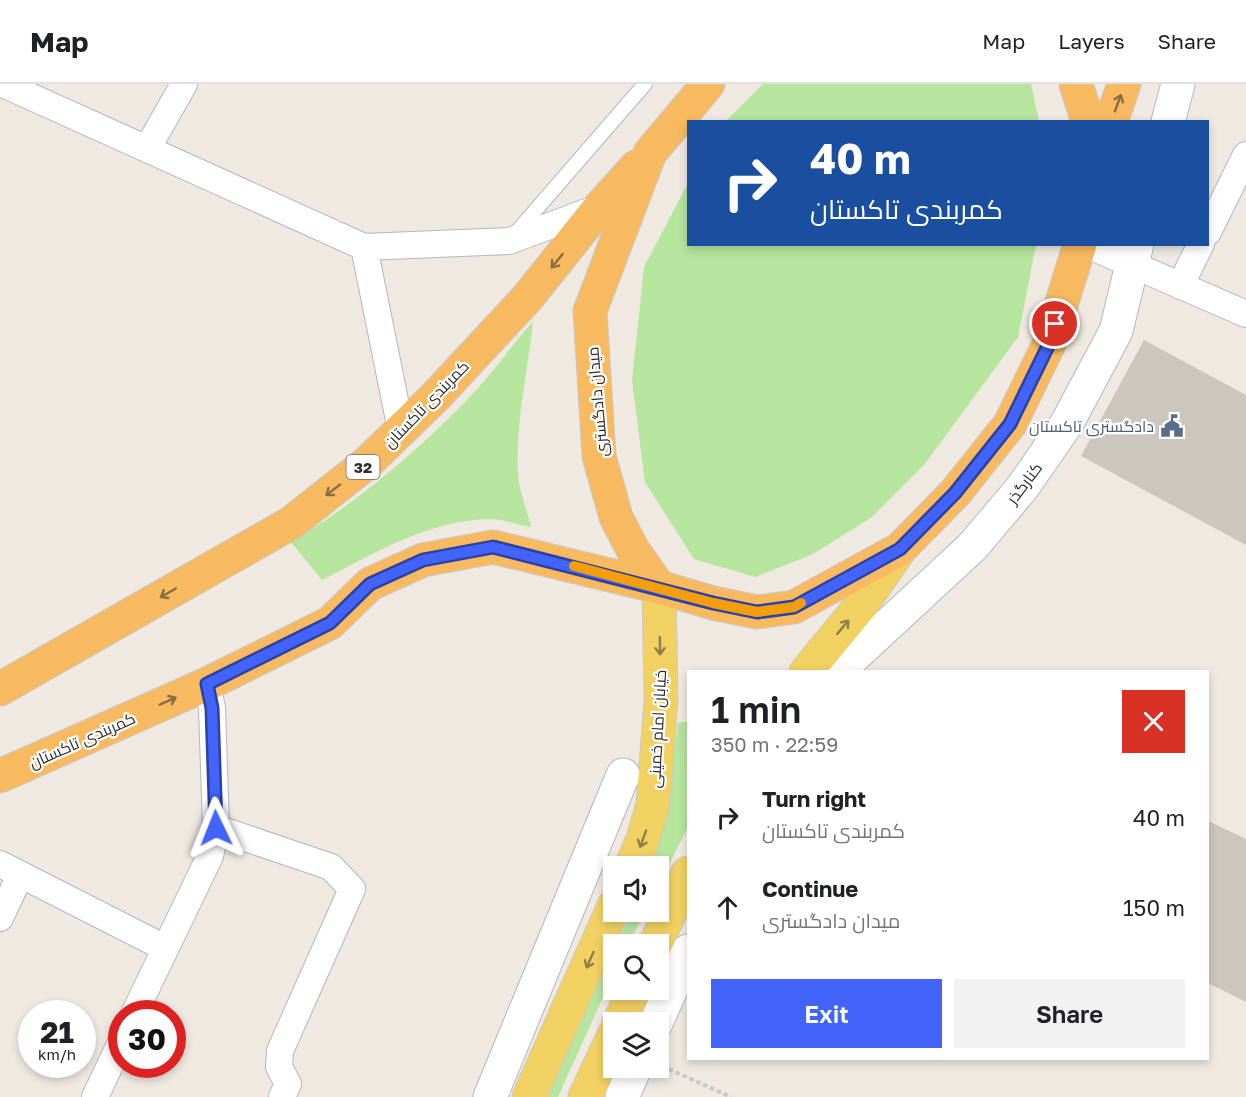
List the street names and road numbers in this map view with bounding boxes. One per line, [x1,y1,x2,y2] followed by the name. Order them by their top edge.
[582,346,613,458] street label: میدان دادگستری
[379,356,474,453] street label: کمربندی تاکستان
[346,455,380,479] road number: 32
[1001,458,1046,509] street label: کنارگذر
[644,669,672,789] street label: خیابان امام خمینی
[26,708,139,773] street label: کمربندی تاکستان

